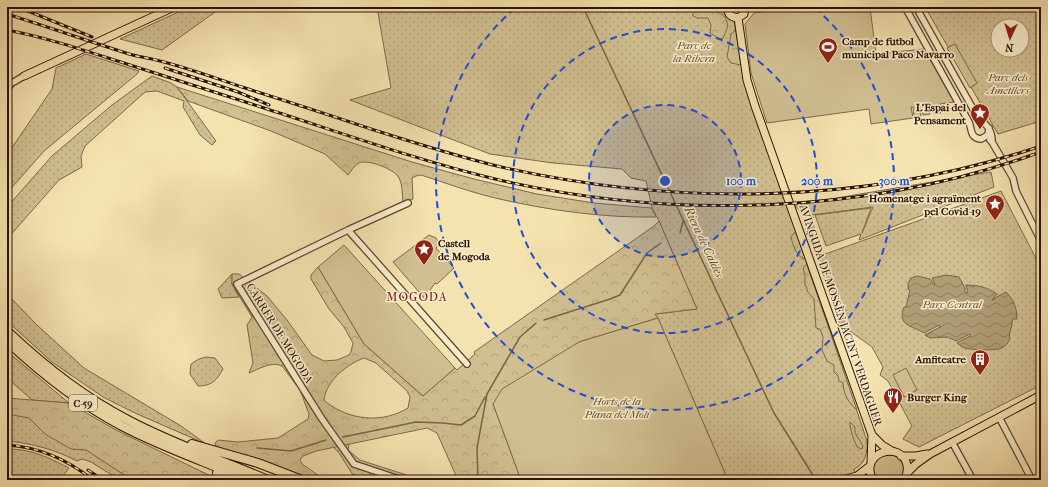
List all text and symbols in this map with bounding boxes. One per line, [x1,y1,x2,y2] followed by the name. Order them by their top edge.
[990,18,1030,58] north arrow
[841,35,955,61] place label: Camp de futbol municipal Paco Navarro
[817,36,839,64] sports icon: Camp de futbol municipal Paco Navarro
[672,39,715,65] park label: Parc de la Ribera
[1004,41,1014,54] text: N
[985,71,1030,97] park label: Parc dels Ametllers
[914,101,967,127] place label: L'Espai del Pensament
[969,102,991,130] place icon: L'Espai del Pensament
[658,174,672,188] centre of rings
[726,174,757,188] text: 100 m
[801,174,834,188] text: 200 m
[879,174,910,189] text: 300 m
[869,192,982,218] place label: Homenatge i agraïment pel Covid-19
[984,193,1006,221] place icon: Homenatge i agraïment pel Covid-19
[796,202,885,429] street label: AVINGUDA DE MOSSÈN JACINT VERDAGUER
[681,203,727,280] water label: Riera de Caldes
[438,237,491,263] place label: Castell de Mogoda
[413,238,435,266] place icon: Castell de Mogoda
[244,281,316,386] street label: CARRER DE MOGODA
[387,290,447,304] district label: MOGODA
[922,298,983,311] park label: Parc Central
[969,348,991,376] building icon: Amfiteatre
[914,353,967,366] place label: Amfiteatre
[882,386,904,414] restaurant icon: Burger King
[907,391,968,404] place label: Burger King
[69,395,97,411] road number: C-59
[584,395,651,421] park label: Horts de la Plana del Molí

